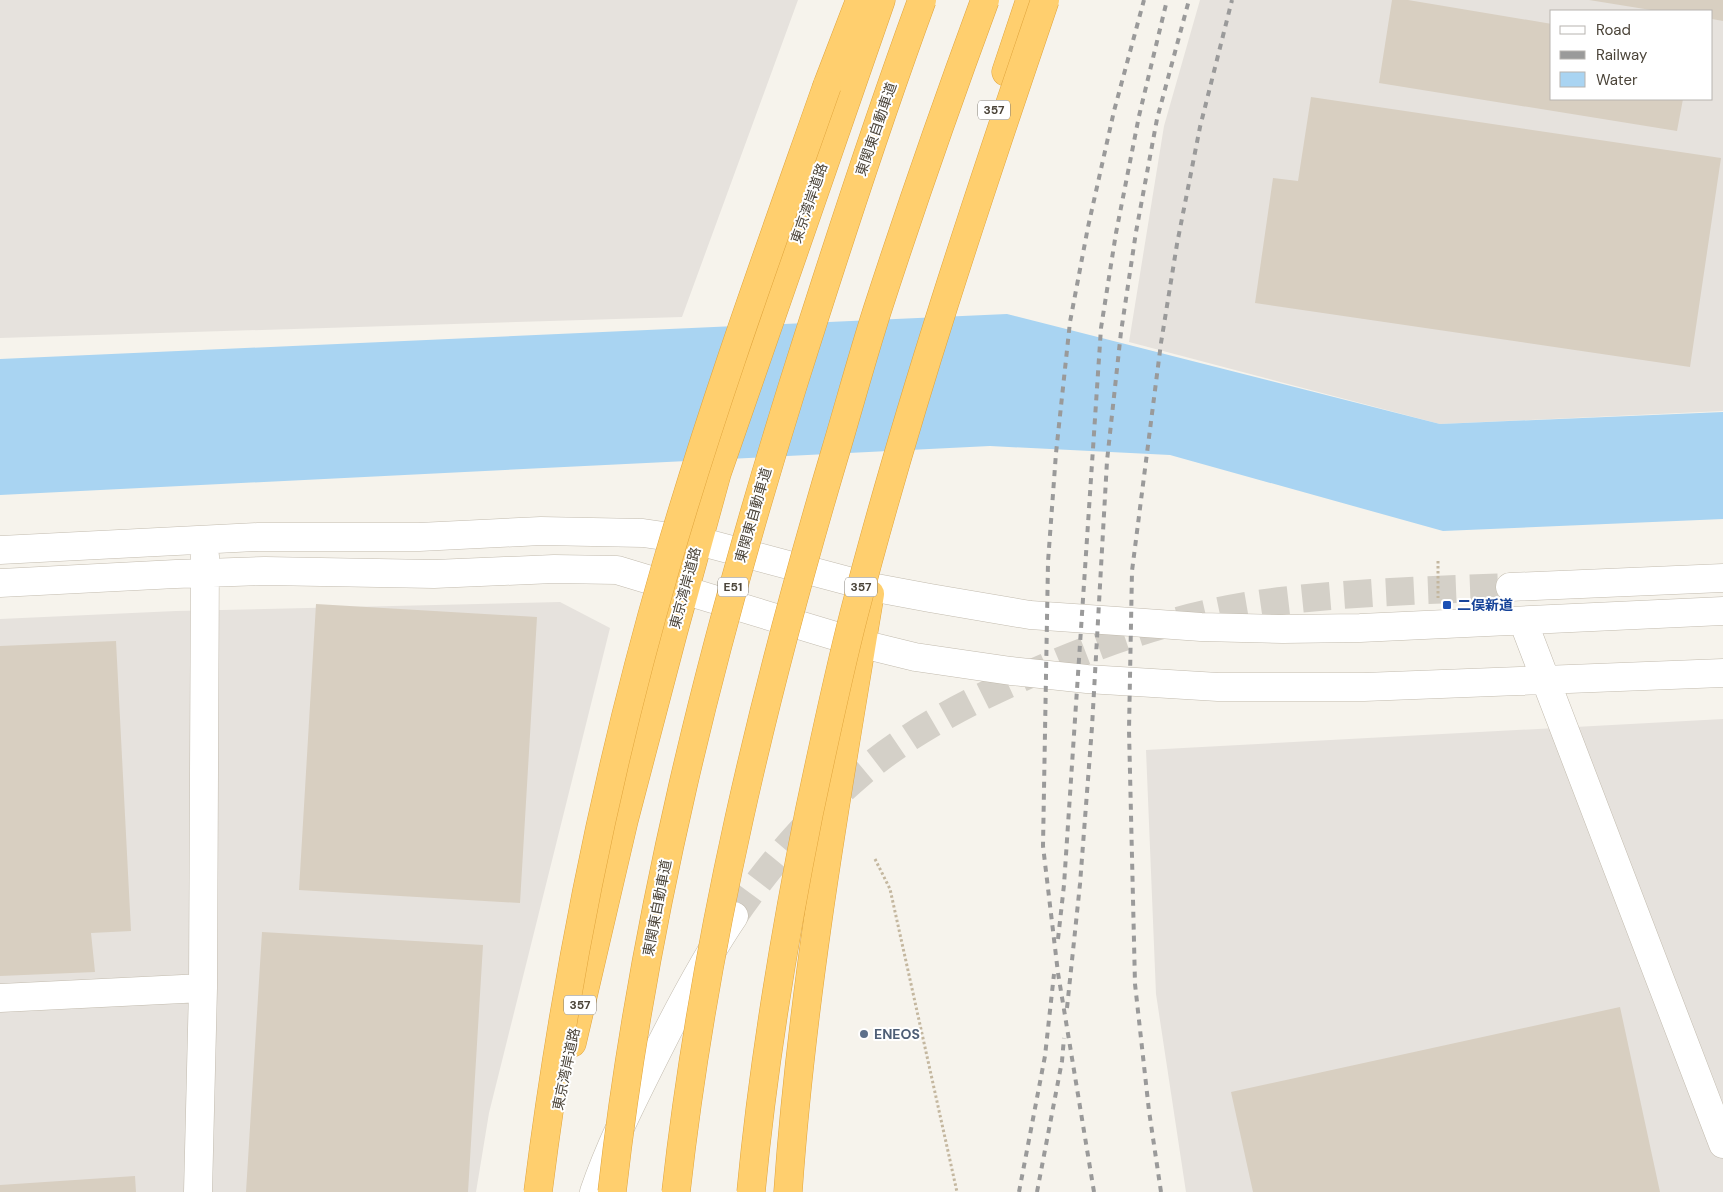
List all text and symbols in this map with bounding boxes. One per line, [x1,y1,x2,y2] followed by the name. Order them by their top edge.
[1550,10,1713,100] legend
[1596,20,1631,40] text: Road
[1596,45,1648,65] text: Railway
[1596,70,1638,90] text: Water
[852,80,900,178] street label: 東関東自動車道
[978,100,1010,120] road number: 357
[787,160,831,246] street label: 東京湾岸道路
[731,465,775,565] street label: 東関東自動車道
[665,545,705,631] street label: 東京湾岸道路
[718,578,748,596] road number: E51
[845,578,877,596] road number: 357
[1457,596,1513,614] place label: 二俣新道
[1441,599,1453,611] marker: 二俣新道
[639,858,675,958] street label: 東関東自動車道
[564,996,596,1014] road number: 357
[874,1025,920,1043] place label: ENEOS
[548,1026,584,1112] street label: 東京湾岸道路
[858,1028,870,1040] marker: ENEOS

